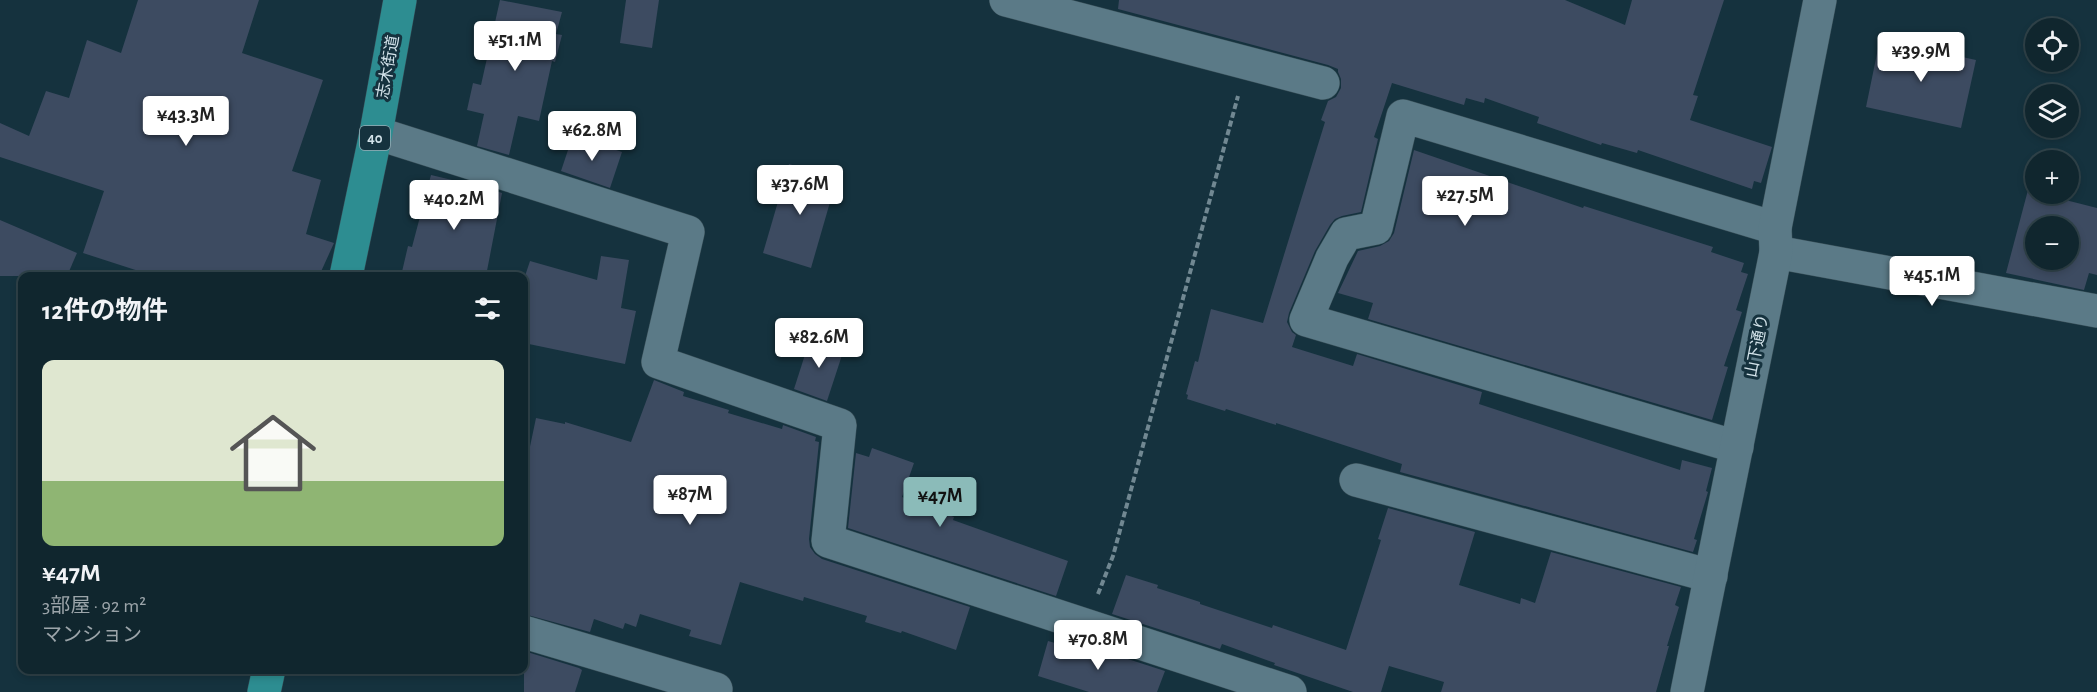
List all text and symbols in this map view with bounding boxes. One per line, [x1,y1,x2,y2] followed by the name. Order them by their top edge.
[2025,18,2079,270] map controls
[2025,18,2079,72] button: locate
[466,21,564,72] pin: ¥51.1M
[488,30,542,50] text: ¥51.1M
[1872,32,1970,83] pin: ¥39.9M
[374,34,401,100] street label: 志木街道
[1892,41,1950,61] text: ¥39.9M
[2025,84,2079,138] button: layers
[137,96,235,147] pin: ¥43.3M
[157,105,215,125] text: ¥43.3M
[543,111,641,162] pin: ¥62.8M
[562,120,622,140] text: ¥62.8M
[360,126,390,150] road number: 40
[2025,150,2079,204] button: +
[751,165,849,216] pin: ¥37.6M
[771,174,829,194] text: ¥37.6M
[1416,176,1514,227] pin: ¥27.5M
[405,180,503,231] pin: ¥40.2M
[1436,185,1494,205] text: ¥27.5M
[424,189,484,209] text: ¥40.2M
[2025,216,2079,270] button: −
[1883,256,1981,307] pin: ¥45.1M
[1904,265,1960,285] text: ¥45.1M
[471,292,504,325] icon: filters
[42,298,168,324] text: 12件の物件
[1742,313,1771,379] street label: 山下通り
[770,318,868,369] pin: ¥82.6M
[789,327,849,347] text: ¥82.6M
[219,399,327,507] icon: home
[654,475,726,526] pin: ¥87M
[904,477,976,528] pin: ¥47M
[668,484,712,504] text: ¥87M
[917,486,963,506] text: ¥47M
[42,560,101,586] text: ¥47M
[42,596,146,616] text: 3部屋 · 92 m²
[1049,620,1147,671] pin: ¥70.8M
[42,625,142,645] text: マンション
[1068,629,1128,649] text: ¥70.8M

